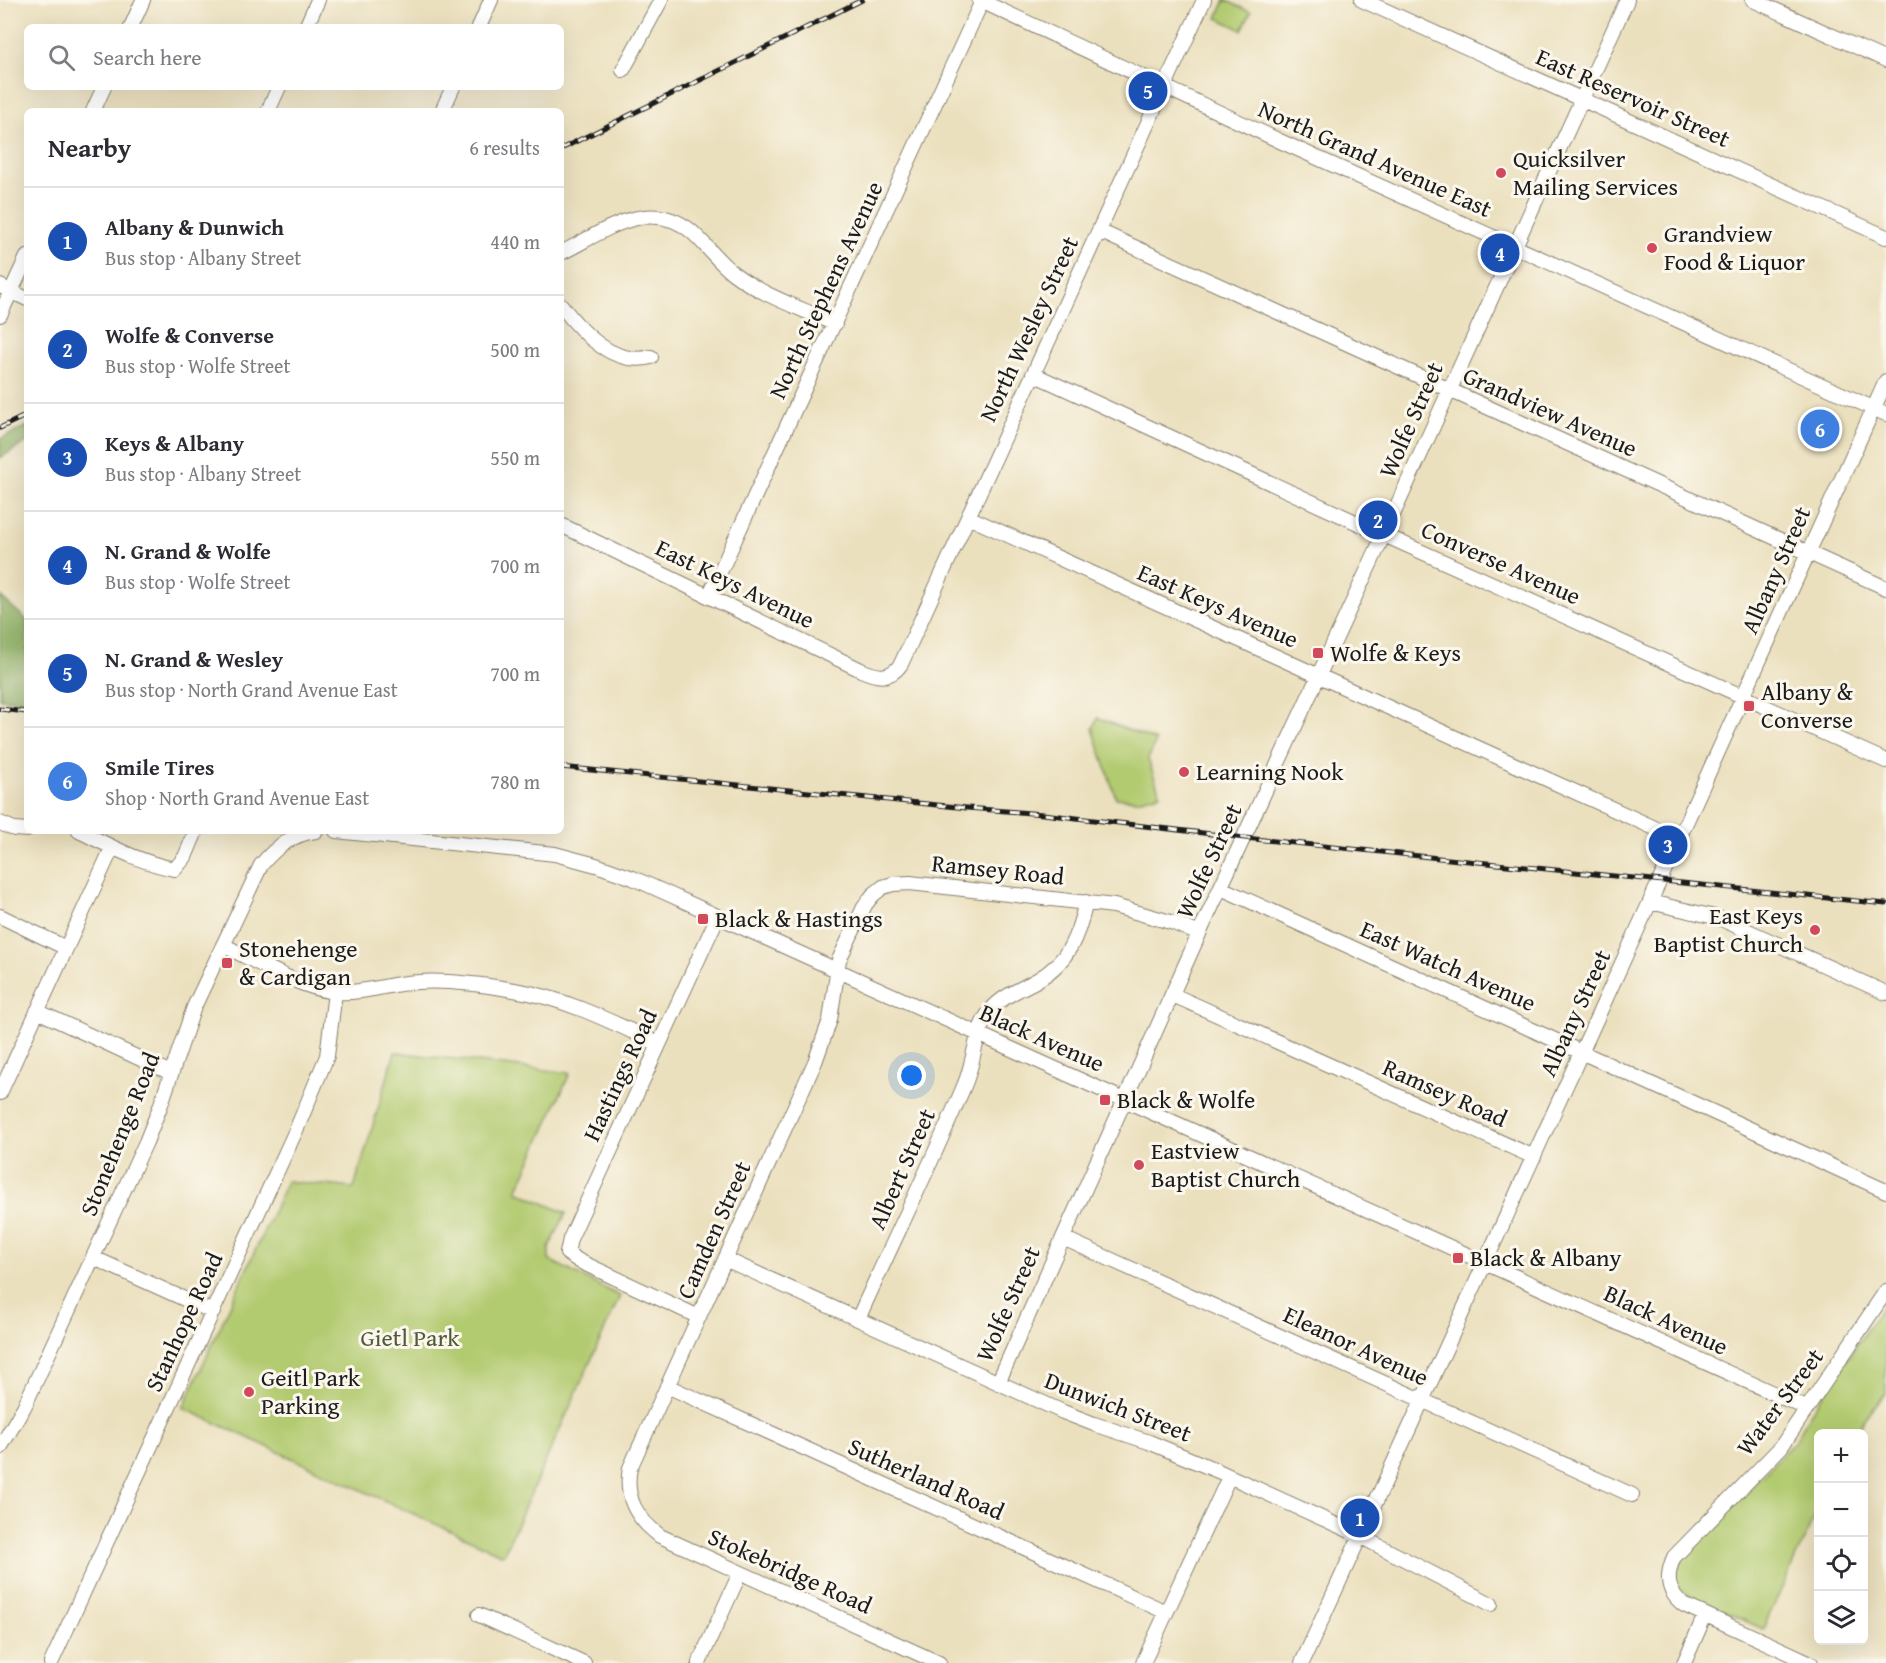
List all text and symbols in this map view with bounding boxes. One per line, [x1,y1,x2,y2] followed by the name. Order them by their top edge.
[24,24,564,90] search box
[1531,39,1736,156] street label: East Reservoir Street
[45,41,78,74] icon: search
[93,41,202,73] text: Search here
[1128,68,1168,113] pin: 5
[1253,91,1498,226] street label: North Grand Avenue East
[48,128,131,167] text: Nearby
[469,133,540,162] text: 6 results
[1513,141,1678,204] place label: Quicksilver Mailing Services
[1494,166,1508,180] marker: Quicksilver Mailing Services
[760,175,891,404] street label: North Stephens Avenue
[105,211,284,243] text: Albany & Dunwich
[1664,216,1805,279] place label: Grandview Food & Liquor
[62,227,73,256] text: 1
[490,227,540,256] text: 440 m
[970,230,1087,427] street label: North Wesley Street
[1480,230,1520,276] pin: 4
[1645,241,1659,255] marker: Grandview Food & Liquor
[105,243,301,272] text: Bus stop · Albany Street
[105,319,274,351] text: Wolfe & Converse
[62,335,73,364] text: 2
[490,335,540,364] text: 500 m
[105,351,290,380] text: Bus stop · Wolfe Street
[1369,356,1452,483] street label: Wolfe Street
[1457,357,1643,466] street label: Grandview Avenue
[1800,406,1840,452] pin: 6
[105,427,244,459] text: Keys & Albany
[62,443,73,472] text: 3
[490,443,540,472] text: 550 m
[105,459,301,488] text: Bus stop · Albany Street
[1358,498,1398,542] pin: 2
[1732,500,1819,639] street label: Albany Street
[1416,512,1586,613] street label: Converse Avenue
[650,530,821,637] street label: East Keys Avenue
[105,535,271,567] text: N. Grand & Wolfe
[62,551,73,580] text: 4
[490,551,540,580] text: 700 m
[1132,554,1304,657] street label: East Keys Avenue
[105,567,290,596] text: Bus stop · Wolfe Street
[1330,635,1461,670] place label: Wolfe & Keys
[105,643,283,675] text: N. Grand & Wesley
[1311,646,1325,660] marker: Wolfe & Keys
[62,659,73,688] text: 5
[490,659,540,688] text: 700 m
[1761,674,1854,737] place label: Albany & Converse
[105,675,398,704] text: Bus stop · North Grand Avenue East
[1742,699,1756,713] marker: Albany & Converse
[105,751,215,783] text: Smile Tires
[1196,754,1344,789] place label: Learning Nook
[1177,765,1191,779] marker: Learning Nook
[62,767,73,796] text: 6
[490,767,540,796] text: 780 m
[105,783,369,812] text: Shop · North Grand Avenue East
[1167,797,1251,924] street label: Wolfe Street
[1648,822,1688,868] pin: 3
[930,845,1066,894] street label: Ramsey Road
[1654,898,1804,961] place label: East Keys Baptist Church
[715,901,883,936] place label: Black & Hastings
[1355,911,1542,1020] street label: East Watch Avenue
[696,912,710,926] marker: Black & Hastings
[1808,923,1822,937] marker: East Keys Baptist Church
[239,931,358,994] place label: Stonehenge & Cardigan
[1530,943,1619,1082] street label: Albany Street
[220,956,234,970] marker: Stonehenge & Cardigan
[974,994,1110,1081] street label: Black Avenue
[574,1003,666,1147] street label: Hastings Road
[71,1046,168,1221] street label: Stonehenge Road
[1377,1050,1513,1136] street label: Ramsey Road
[897,1061,926,1090] your location
[1117,1082,1255,1117] place label: Black & Wolfe
[1098,1093,1112,1107] marker: Black & Wolfe
[859,1102,944,1235] street label: Albert Street
[1151,1133,1301,1196] place label: Eastview Baptist Church
[668,1155,760,1304] street label: Camden Street
[1132,1158,1146,1172] marker: Eastview Baptist Church
[966,1240,1049,1367] street label: Wolfe Street
[1470,1240,1621,1275] place label: Black & Albany
[136,1246,231,1397] street label: Stanhope Road
[1451,1251,1465,1265] marker: Black & Albany
[1598,1276,1734,1364] street label: Black Avenue
[1278,1297,1434,1394] street label: Eleanor Avenue
[361,1320,460,1355] park label: Gietl Park
[1728,1340,1832,1463] street label: Water Street
[261,1360,361,1423] place label: Geitl Park Parking
[1040,1362,1197,1451] street label: Dunwich Street
[242,1385,256,1399] marker: Geitl Park Parking
[842,1428,1010,1529] street label: Sutherland Road
[1814,1429,1868,1645] map controls
[1814,1429,1868,1483] button: +
[1814,1483,1868,1537] button: −
[1340,1496,1380,1540] pin: 1
[703,1519,878,1622] street label: Stokebridge Road
[1814,1537,1868,1591] button: locate
[1814,1591,1868,1645] button: layers

